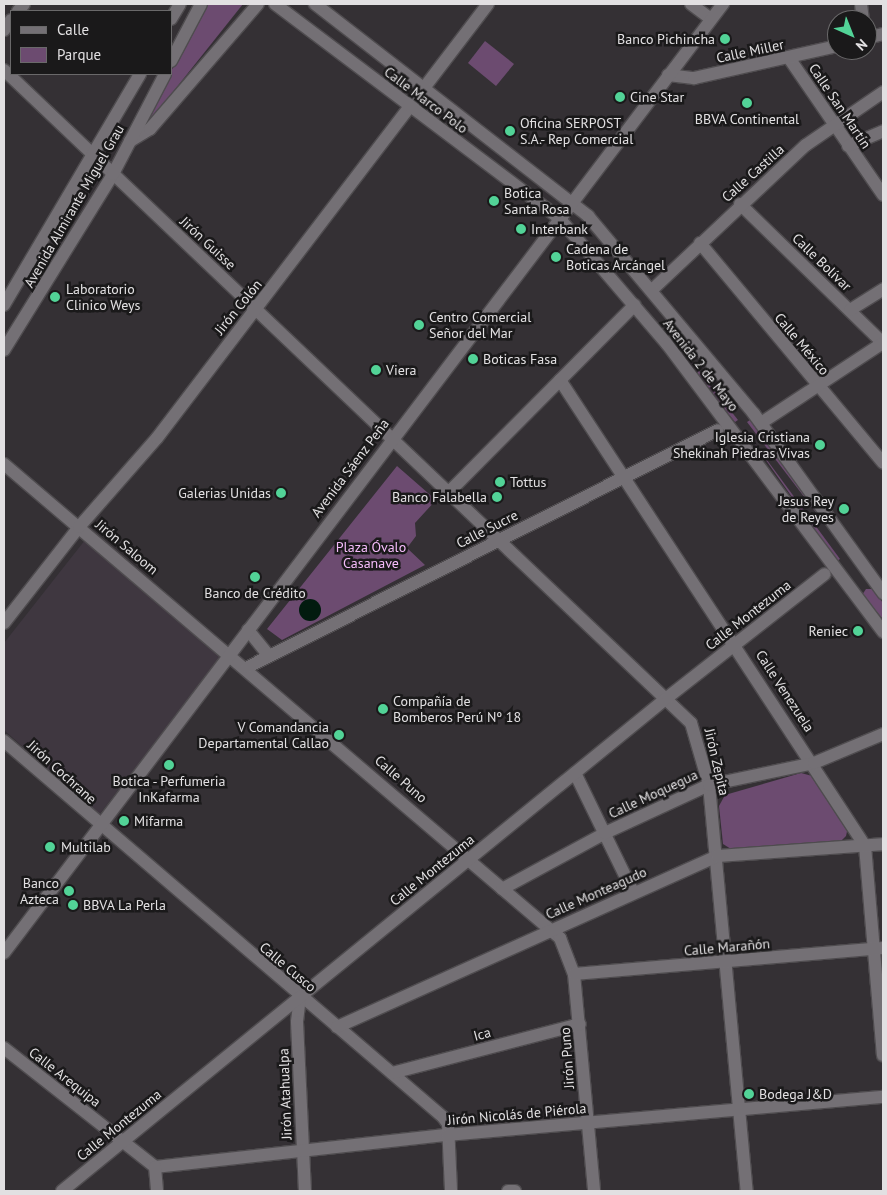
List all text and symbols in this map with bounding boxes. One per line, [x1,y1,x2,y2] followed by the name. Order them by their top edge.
[10,10,172,75] legend
[827,10,877,60] north arrow
[57,20,89,39] text: Calle
[617,31,715,47] place label: Banco Pichincha
[719,33,731,45] marker: Banco Pichincha
[852,35,871,55] text: N
[715,36,785,66] street label: Calle Miller
[57,45,101,64] text: Parque
[805,60,875,152] street label: Calle San Martín
[381,63,471,137] street label: Calle Marco Polo
[630,89,684,105] place label: Cine Star
[614,91,626,103] marker: Cine Star
[741,97,753,109] marker: BBVA Continental
[695,111,799,127] place label: BBVA Continental
[520,115,634,148] place label: Oficina SERPOST S.A.- Rep Comercial
[20,121,128,291] street label: Avenida Almirante Miguel Grau
[504,125,516,137] marker: Oficina SERPOST S.A.- Rep Comercial
[718,141,788,205] street label: Calle Castilla
[504,185,569,218] place label: Botica Santa Rosa
[488,195,500,207] marker: Botica Santa Rosa
[177,213,239,273] street label: Jirón Guisse
[531,221,588,237] place label: Interbank
[515,223,527,235] marker: Interbank
[789,230,855,294] street label: Calle Bolívar
[566,241,666,274] place label: Cadena de Boticas Arcángel
[550,251,562,263] marker: Cadena de Boticas Arcángel
[211,276,265,338] street label: Jirón Colón
[66,281,141,314] place label: Laboratorio Clinico Weys
[48,290,62,304] marker: Laboratorio Clinico Weys
[429,309,531,342] place label: Centro Comercial Señor del Mar
[771,309,833,379] street label: Calle México
[660,315,742,415] street label: Avenida 2 de Mayo
[413,319,425,331] marker: Centro Comercial Señor del Mar
[483,351,557,367] place label: Boticas Fasa
[467,353,479,365] marker: Boticas Fasa
[386,362,417,378] place label: Viera
[370,364,382,376] marker: Viera
[307,415,393,521] street label: Avenida Sáenz Peña
[672,429,810,462] place label: Iglesia Cristiana Shekinah Piedras Vivas
[814,439,826,451] marker: Iglesia Cristiana Shekinah Piedras Vivas
[510,474,546,490] place label: Tottus
[494,476,506,488] marker: Tottus
[178,485,271,501] place label: Galerias Unidas
[275,487,287,499] marker: Galerias Unidas
[392,489,487,505] place label: Banco Falabella
[491,491,503,503] marker: Banco Falabella
[779,493,834,526] place label: Jesus Rey de Reyes
[838,503,850,515] marker: Jesus Rey de Reyes
[453,506,521,552] street label: Calle Sucre
[92,516,162,578] street label: Jirón Saloom
[336,539,406,572] park label: Plaza Óvalo Casanave
[249,571,261,583] marker: Banco de Crédito
[702,576,794,654] street label: Calle Montezuma
[204,585,306,601] place label: Banco de Crédito
[809,623,848,639] place label: Reniec
[852,625,864,637] marker: Reniec
[752,647,818,735] street label: Calle Venezuela
[393,693,521,726] place label: Compañía de Bomberos Perú Nº 18
[377,703,389,715] marker: Compañía de Bomberos Perú Nº 18
[198,719,329,752] place label: V Comandancia Departamental Callao
[701,727,733,797] street label: Jirón Zepita
[333,729,345,741] marker: V Comandancia Departamental Callao
[24,737,100,807] street label: Jirón Cochrane
[371,752,431,806] street label: Calle Puno
[163,759,175,771] marker: Botica - Perfumeria InKafarma
[606,766,700,822] street label: Calle Moquegua
[111,773,227,806] place label: Botica - Perfumeria InKafarma
[134,813,183,829] place label: Mifarma
[118,815,130,827] marker: Mifarma
[386,831,478,909] street label: Calle Montezuma
[61,839,111,855] place label: Multilab
[43,840,57,854] marker: Multilab
[543,863,649,923] street label: Calle Monteagudo
[20,875,59,908] place label: Banco Azteca
[63,885,75,897] marker: Banco Azteca
[83,897,166,913] place label: BBVA La Perla
[67,899,79,911] marker: BBVA La Perla
[683,935,771,959] street label: Calle Marañón
[256,939,320,995] street label: Calle Cusco
[471,1024,493,1044] street label: Ica
[556,1027,578,1089] street label: Jirón Puno
[26,1044,104,1110] street label: Calle Arequipa
[275,1048,295,1140] street label: Jirón Atahualpa
[73,1086,165,1164] street label: Calle Montezuma
[759,1086,832,1102] place label: Bodega J&D
[743,1088,755,1100] marker: Bodega J&D
[447,1100,587,1128] street label: Jirón Nicolás de Piérola

